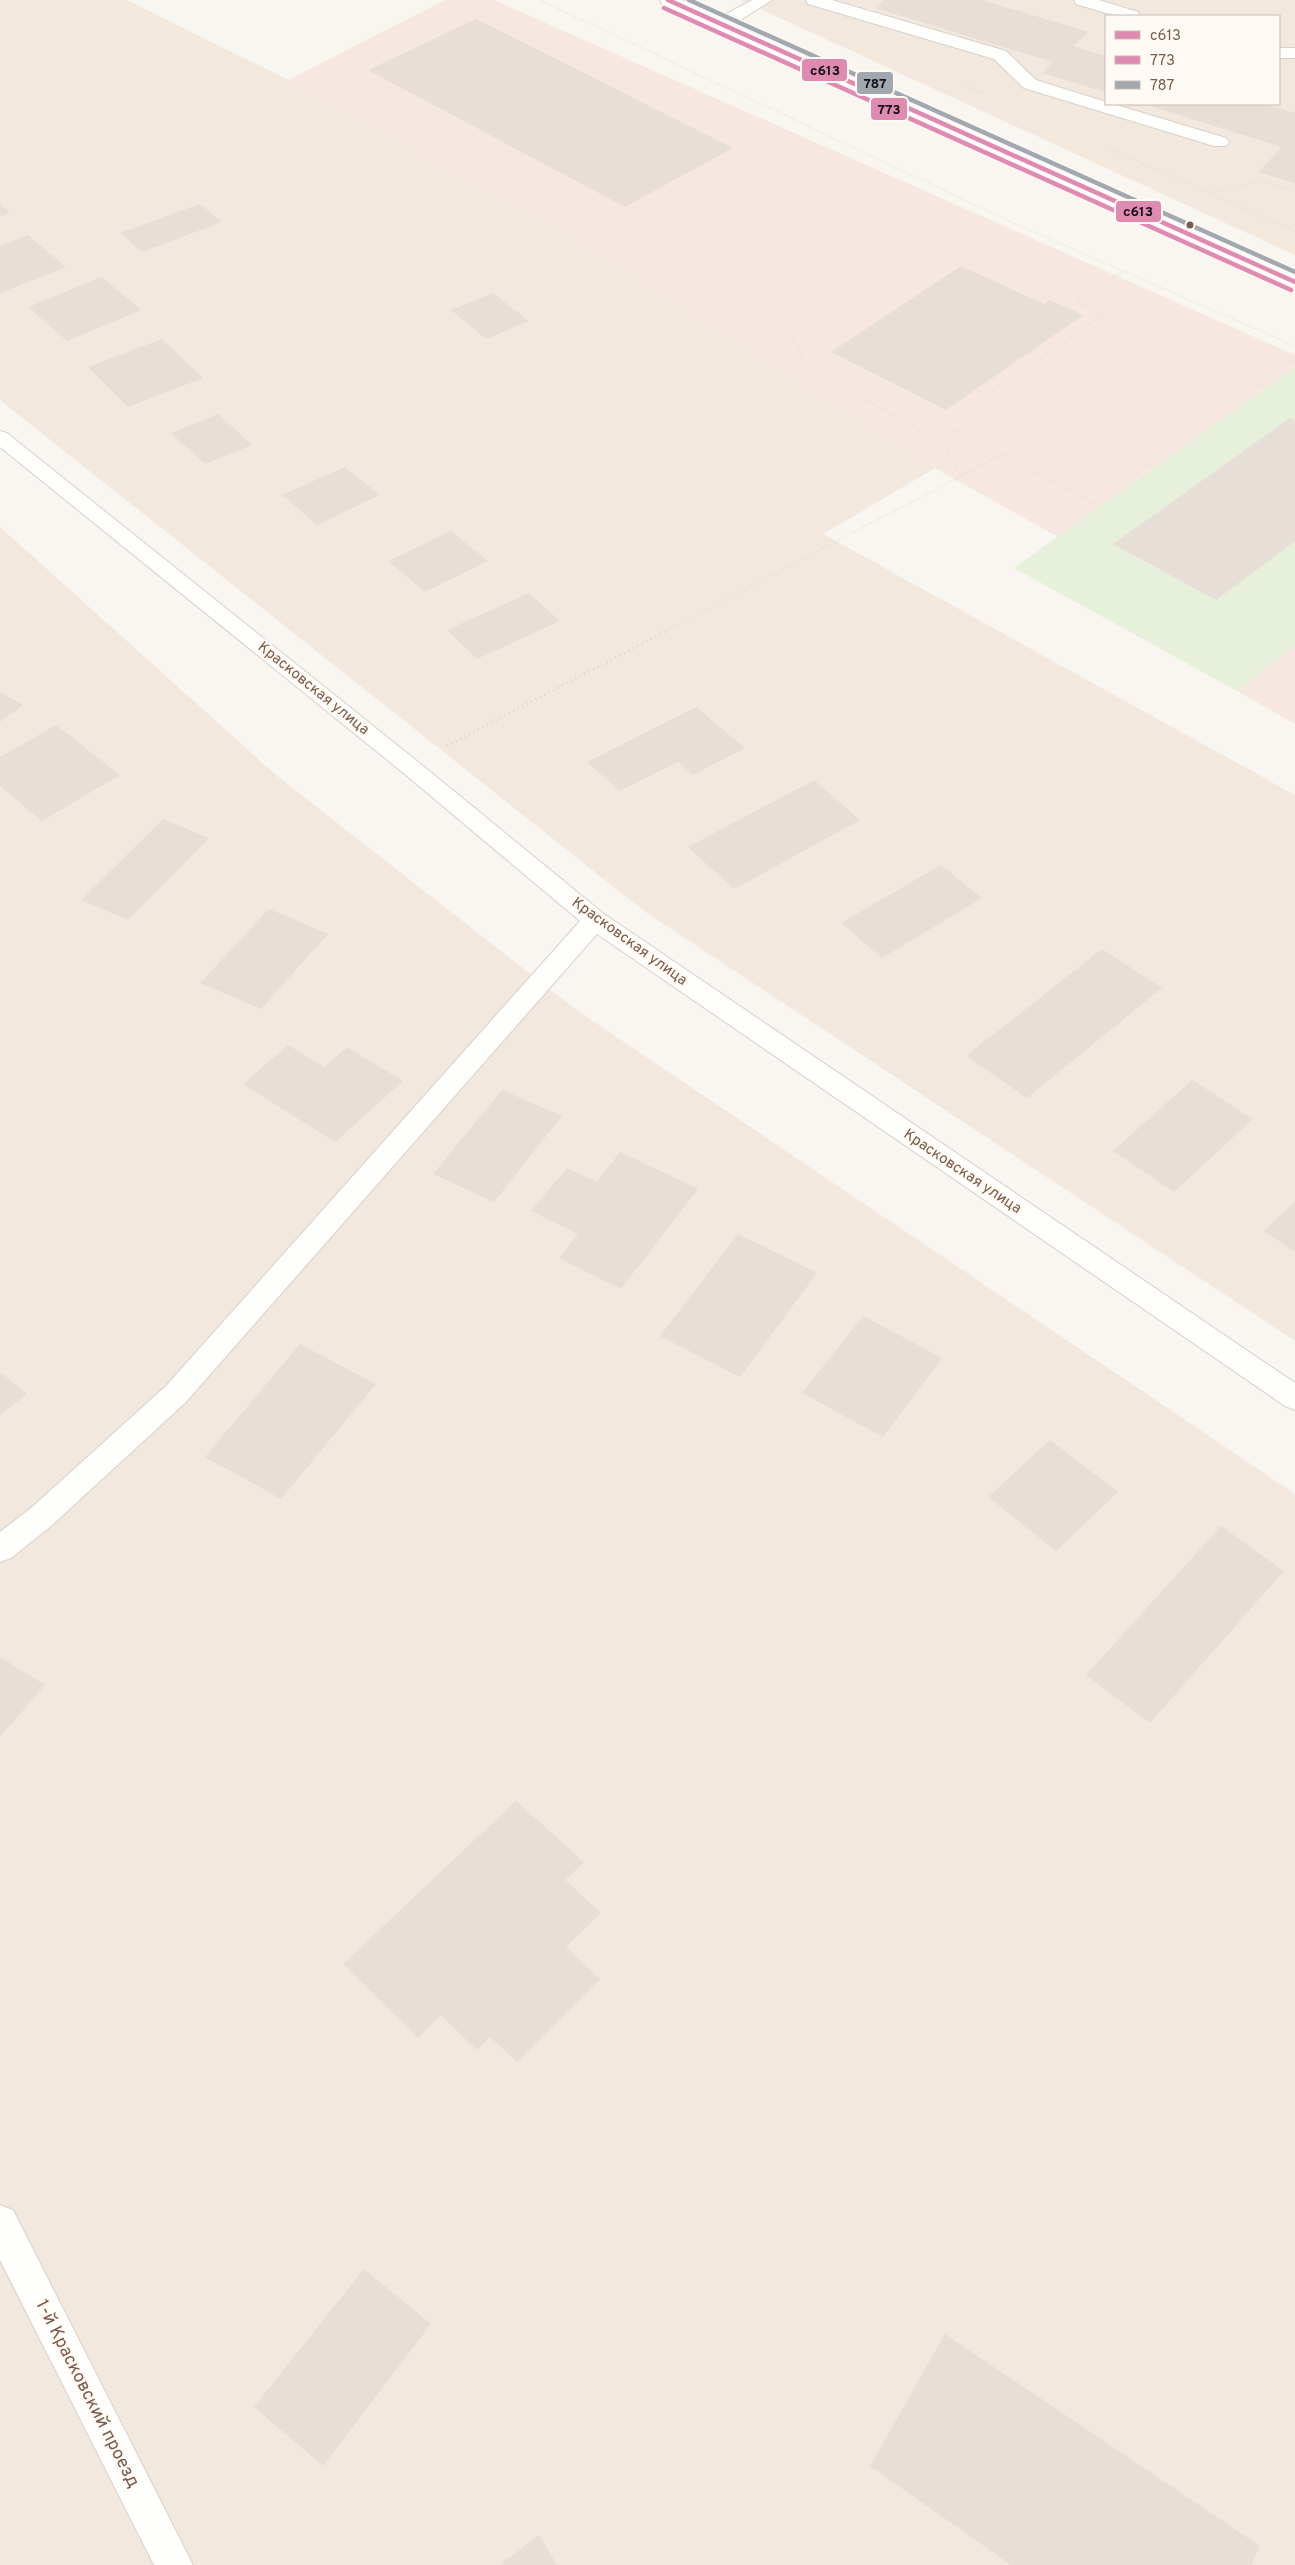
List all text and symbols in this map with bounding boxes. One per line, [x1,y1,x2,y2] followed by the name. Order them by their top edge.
[1105,15,1280,105] legend
[1150,27,1181,46] text: с613
[1150,52,1175,71] text: 773
[801,58,848,82] line badge: с613
[810,63,840,80] text: с613
[856,71,894,95] line badge: 787
[863,76,887,93] text: 787
[1150,77,1174,96] text: 787
[870,97,908,121] line badge: 773
[877,102,901,119] text: 773
[1115,200,1162,223] line badge: с613
[1123,204,1153,221] text: с613
[1185,220,1195,230] unlabelled marker
[253,638,373,740] street label: Красковская улица
[567,894,691,990] street label: Красковская улица
[899,1125,1025,1219] street label: Красковская улица
[30,2296,144,2492] street label: 1-й Красковский проезд

